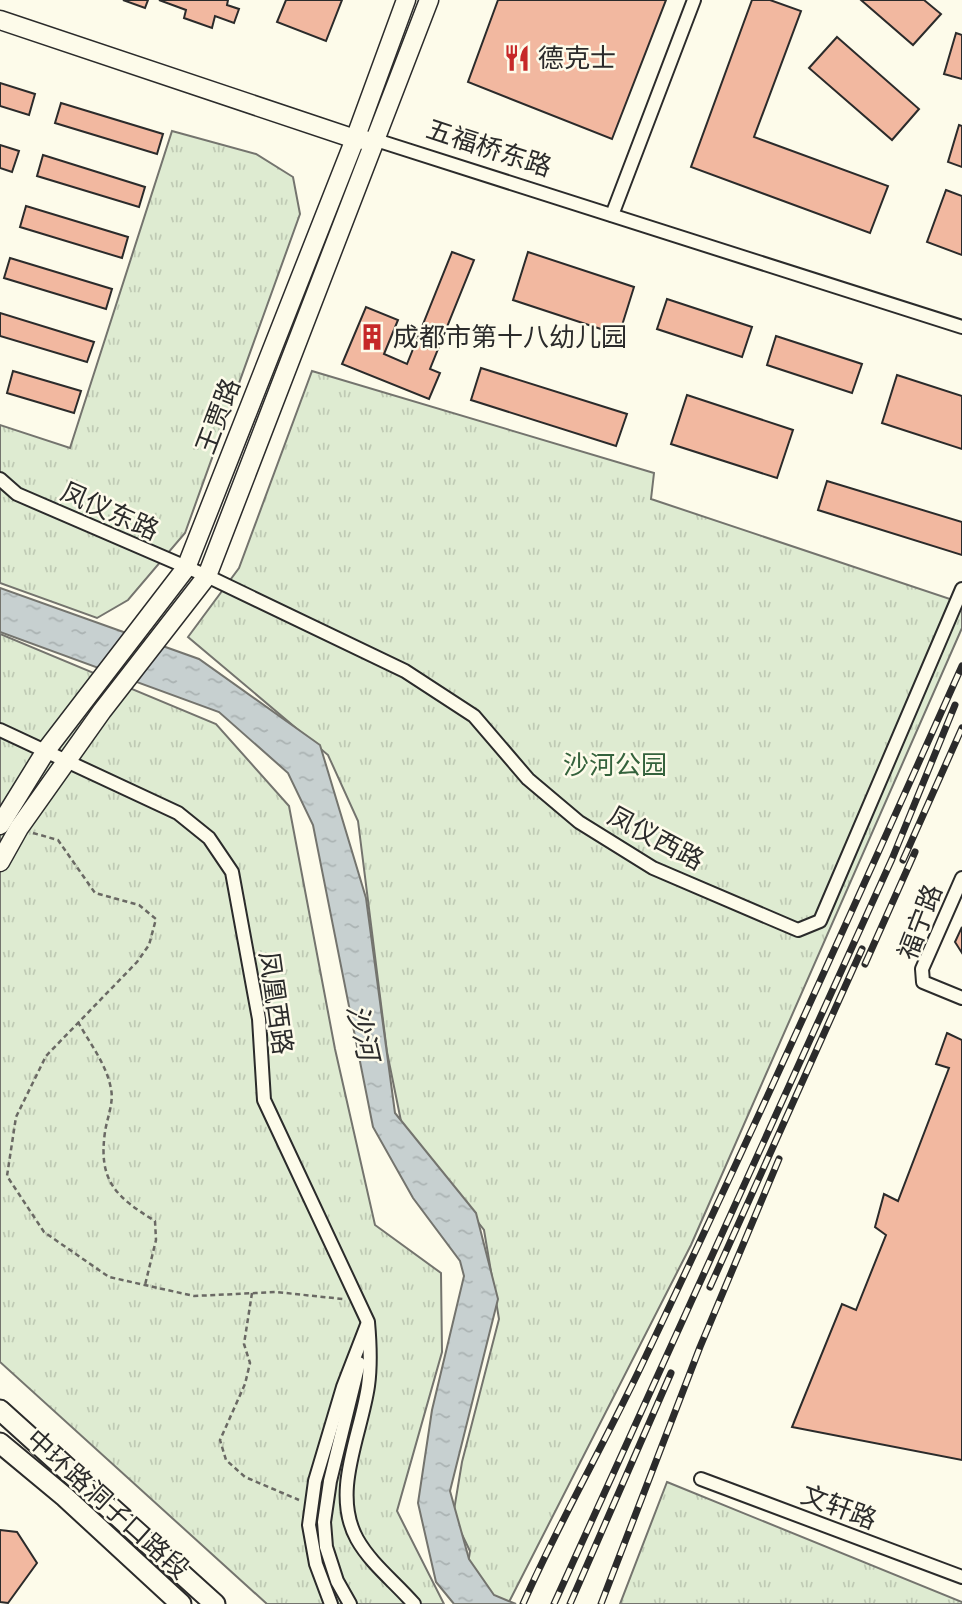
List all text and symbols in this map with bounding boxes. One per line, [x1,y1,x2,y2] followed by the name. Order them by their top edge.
[502,43,532,73] restaurant icon: 德克士
[538,45,616,72] place label: 德克士
[423,116,555,181] street label: 五福桥东路
[357,322,387,352] building icon: 成都市第十八幼儿园
[393,323,627,351] place label: 成都市第十八幼儿园
[192,375,245,457] street label: 王贾路
[57,478,163,545] street label: 凤仪东路
[563,752,667,779] park label: 沙河公园
[604,802,708,875] street label: 凤仪西路
[894,881,947,963] street label: 福宁路
[255,950,296,1056] street label: 凤凰西路
[341,1002,384,1068] water label: 沙河
[21,1424,195,1584] street label: 中环路洞子口路段
[798,1481,880,1534] street label: 文轩路

